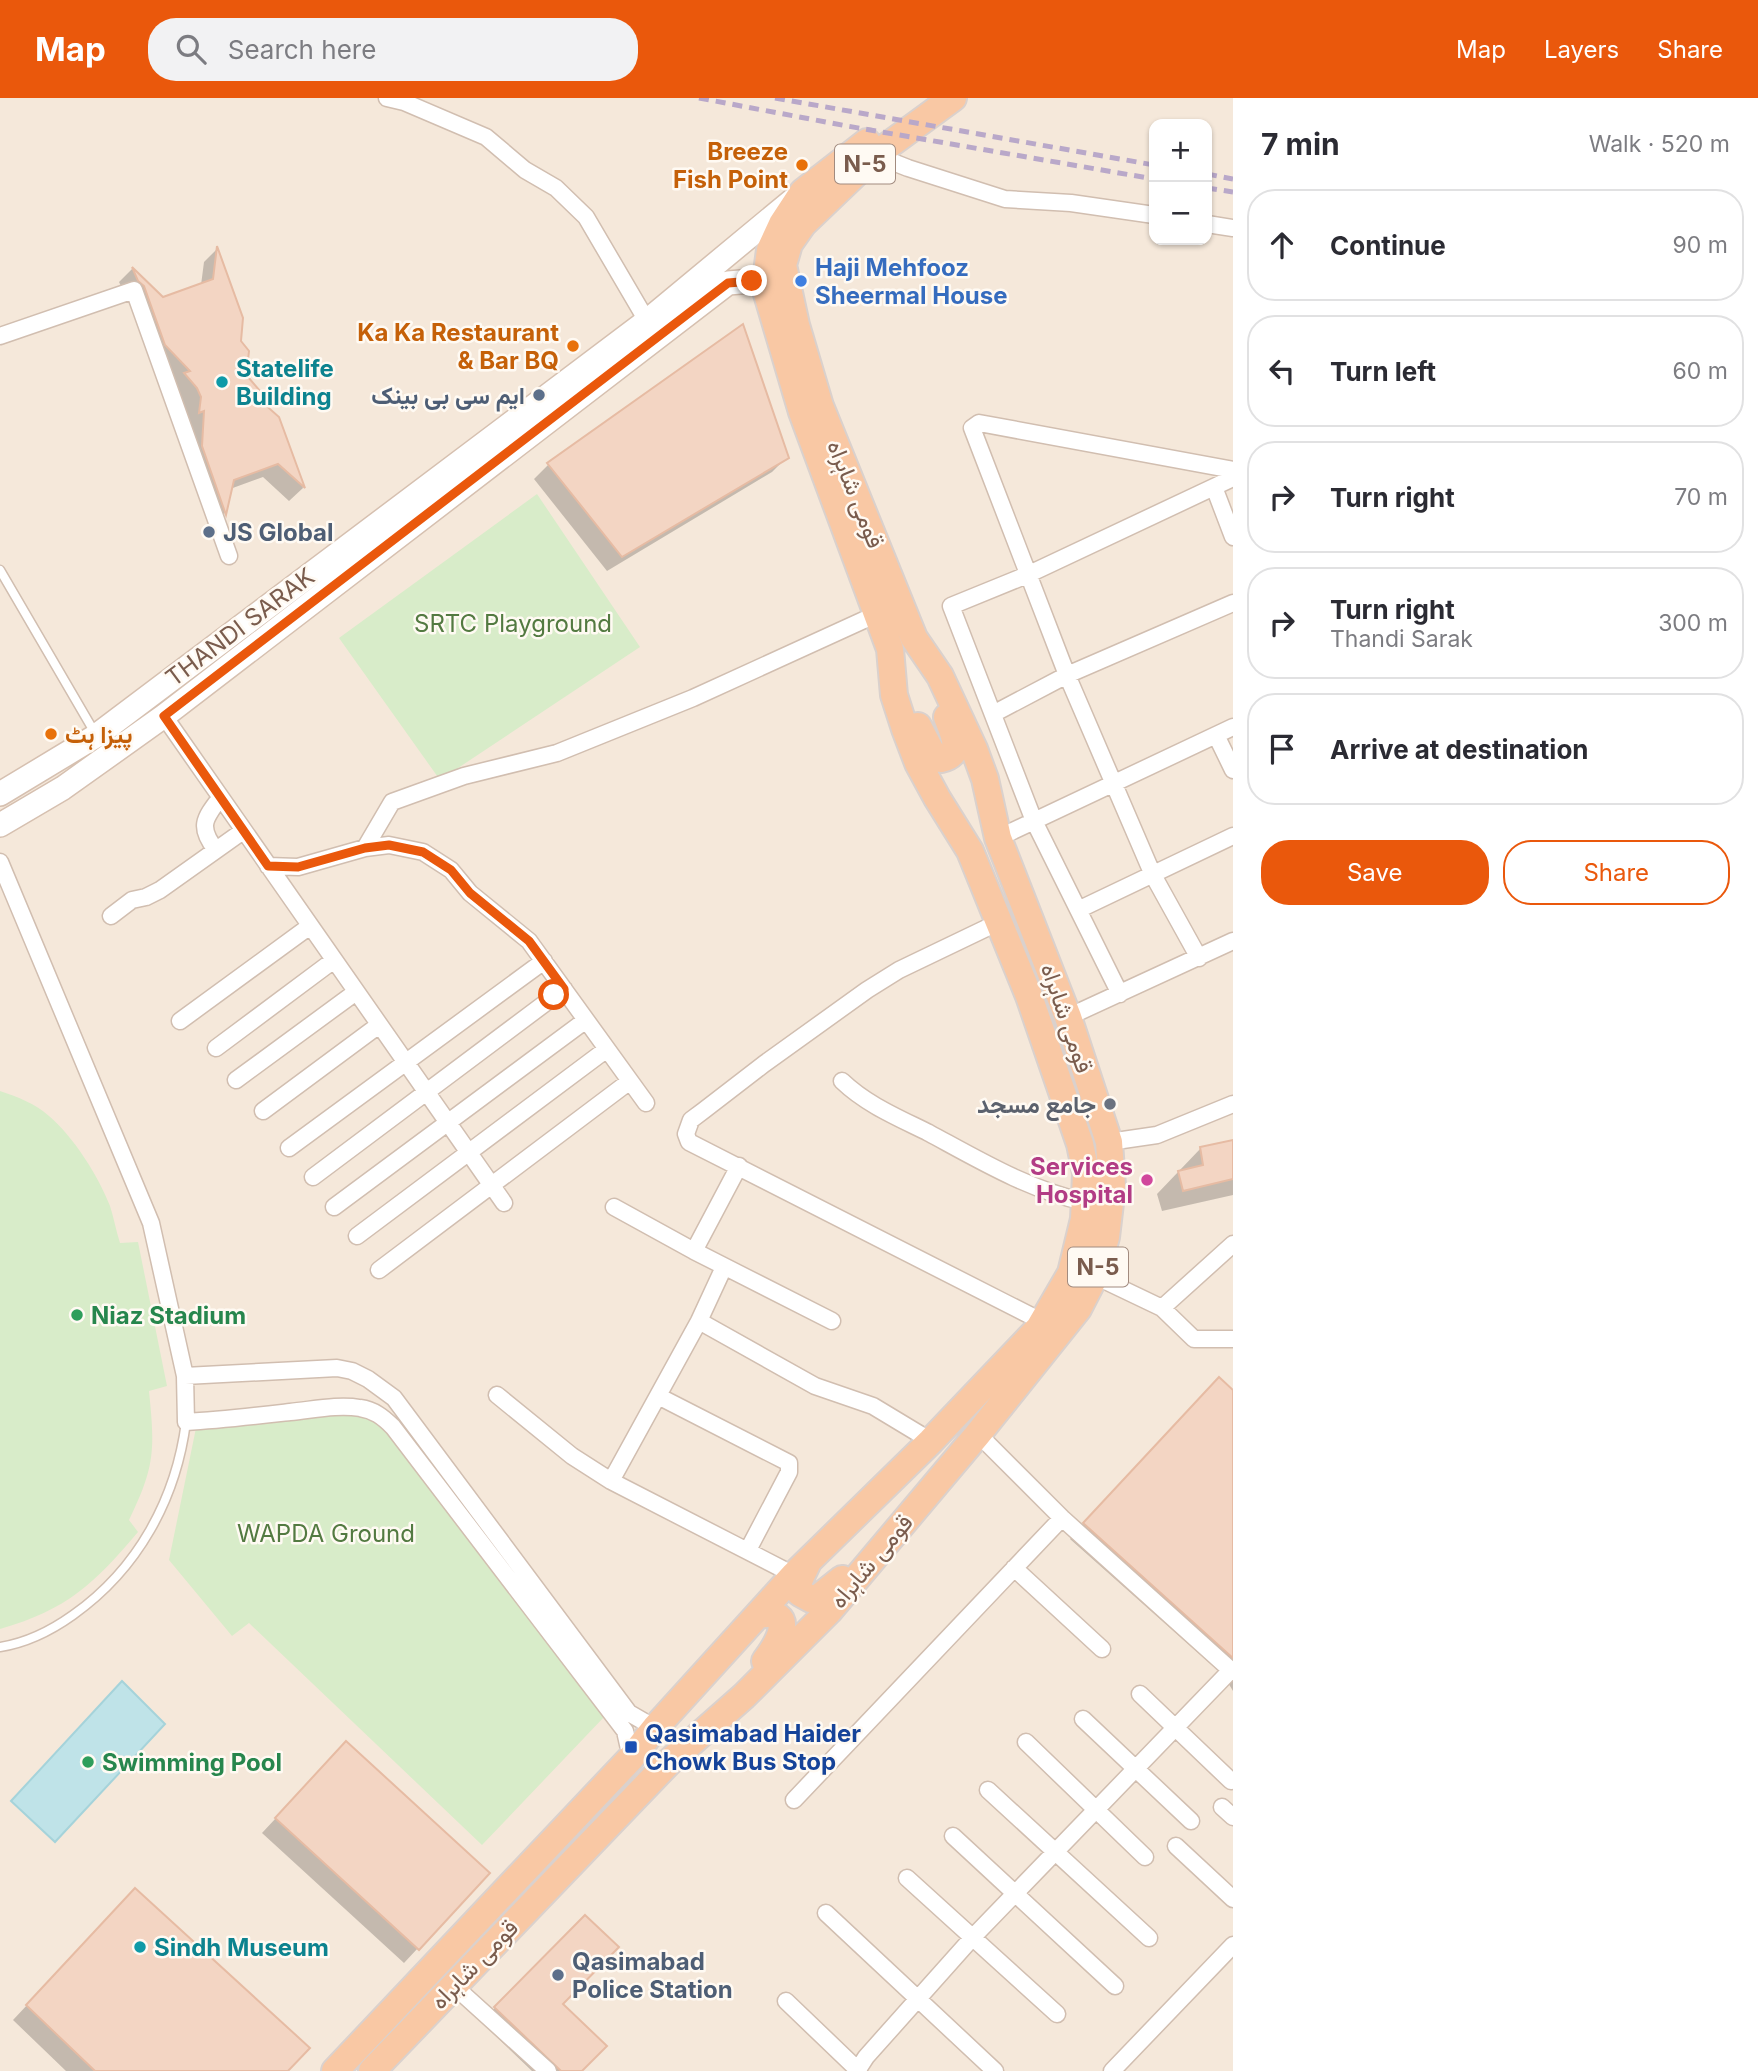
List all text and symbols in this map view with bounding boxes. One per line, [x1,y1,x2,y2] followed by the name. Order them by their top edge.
[148,18,638,81] search box
[35,29,106,69] text: Map
[172,30,210,68] icon: search
[228,34,376,65] text: Search here
[1456,35,1506,64] text: Map
[1544,35,1619,64] text: Layers
[1657,35,1723,64] text: Share
[1149,119,1212,245] map controls
[1149,119,1212,182] button: +
[1261,126,1340,162] text: 7 min
[1589,130,1730,158] text: Walk · 520 m
[673,137,788,194] place label: Breeze Fish Point
[835,144,895,184] road number: N-5
[794,157,810,173] marker: Breeze Fish Point
[1149,182,1212,245] button: −
[1263,226,1301,264] icon: ahead
[1330,230,1446,261] text: Continue
[1673,231,1728,259] text: 90 m
[815,253,1008,310] place label: Haji Mehfooz Sheermal House
[736,265,767,296] route end
[793,273,809,289] marker: Haji Mehfooz Sheermal House
[357,318,559,375] place label: Ka Ka Restaurant & Bar BQ
[565,338,581,354] marker: Ka Ka Restaurant & Bar BQ
[1263,352,1301,390] icon: left
[236,354,334,411] place label: Statelife Building
[1330,356,1436,387] text: Turn left
[1673,357,1728,385] text: 60 m
[214,374,230,390] marker: Statelife Building
[371,381,525,412] place label: ایم سی بی بینک
[531,387,547,403] marker: ایم سی بی بینک
[819,436,891,553] street label: قومی شاہراہ
[1263,478,1301,516] icon: right
[1330,482,1455,513] text: Turn right
[1674,483,1728,511] text: 70 m
[223,518,333,547] place label: JS Global
[201,524,217,540] marker: JS Global
[160,562,320,692] street label: THANDI SARAK
[1330,594,1455,625] text: Turn right
[1263,604,1301,642] icon: right
[414,609,612,638] park label: SRTC Playground
[1658,609,1728,637] text: 300 m
[1330,625,1473,653] text: Thandi Sarak
[65,720,132,751] place label: پیزا ہٹ
[43,726,59,742] marker: پیزا ہٹ
[1263,730,1301,768] icon: arrive
[1330,734,1589,765] text: Arrive at destination
[1261,840,1489,905] button: Save
[1503,840,1730,905] button: Share
[1033,960,1099,1077] street label: قومی شاہراہ
[538,979,569,1010] route start
[977,1090,1096,1122] place label: جامع مسجد
[1102,1096,1118,1112] marker: جامع مسجد
[1030,1152,1133,1209] place label: Services Hospital
[1139,1172,1155,1188] marker: Services Hospital
[1068,1248,1128,1286] road number: N-5
[91,1301,246,1330] place label: Niaz Stadium
[69,1307,85,1323] marker: Niaz Stadium
[823,1508,920,1615] street label: قومی شاہراہ
[237,1519,415,1548] park label: WAPDA Ground
[645,1719,861,1776] place label: Qasimabad Haider Chowk Bus Stop
[623,1739,639,1755] marker: Qasimabad Haider Chowk Bus Stop
[102,1748,282,1777] place label: Swimming Pool
[80,1754,96,1770] marker: Swimming Pool
[424,1913,525,2016] street label: قومی شاہراہ
[154,1933,329,1962] place label: Sindh Museum
[132,1939,148,1955] marker: Sindh Museum
[572,1947,733,2004] place label: Qasimabad Police Station
[550,1967,566,1983] marker: Qasimabad Police Station

